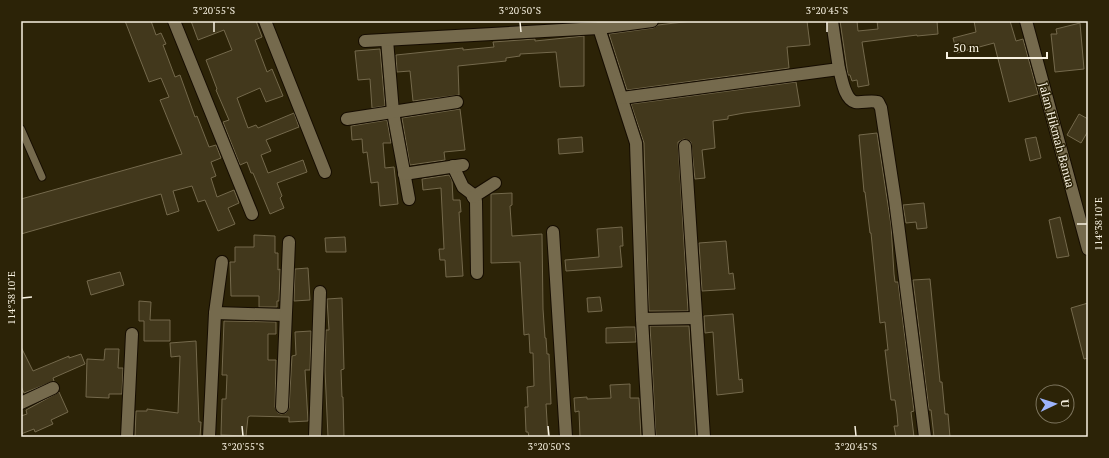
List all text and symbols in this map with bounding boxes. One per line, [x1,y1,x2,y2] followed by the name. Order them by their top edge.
[193,4,235,17] text: 3°20'55"S
[499,4,541,17] text: 3°20'50"S
[806,4,848,17] text: 3°20'45"S
[947,34,1047,60] scale bar
[953,40,980,55] text: 50 m
[1036,81,1078,189] street label: Jalan Hikmah Banua
[1092,197,1105,251] text: 114°38'10"E
[5,271,18,325] text: 114°38'10"E
[1035,384,1075,424] north arrow
[1058,399,1072,408] text: U
[222,440,264,453] text: 3°20'55"S
[528,440,570,453] text: 3°20'50"S
[835,440,877,453] text: 3°20'45"S

